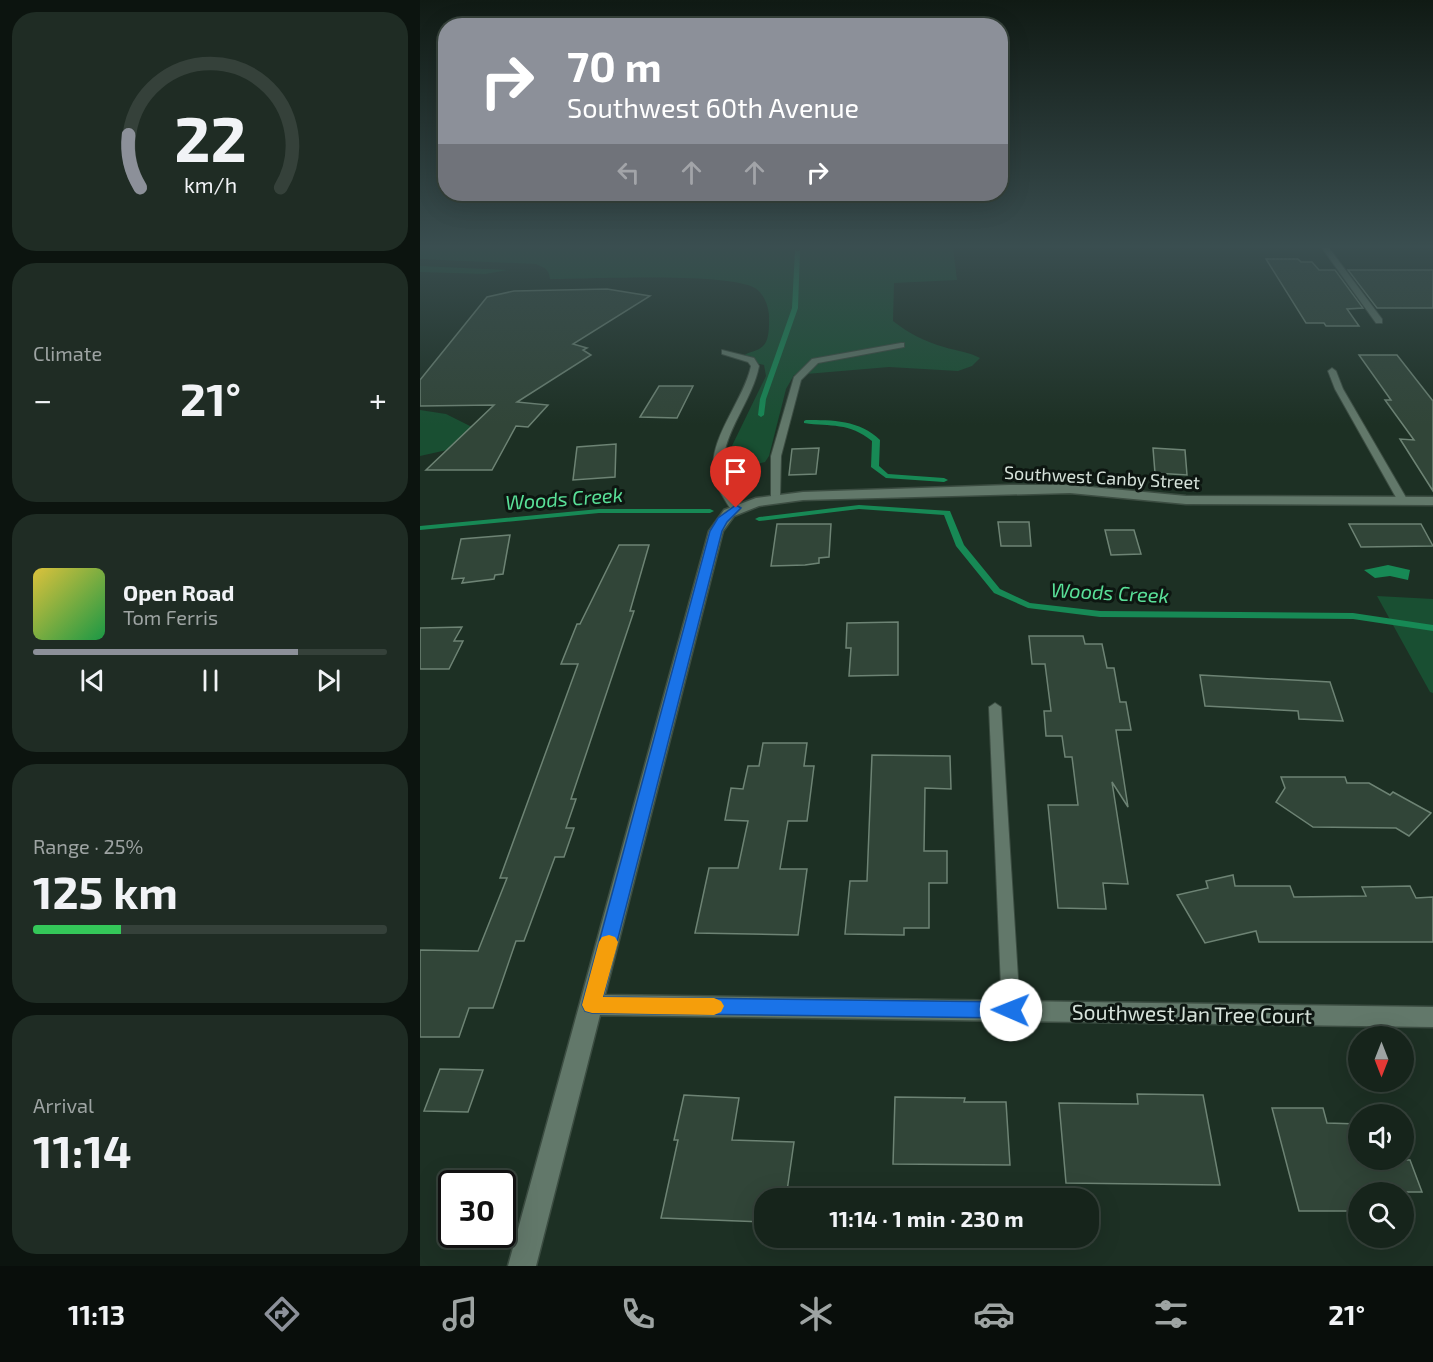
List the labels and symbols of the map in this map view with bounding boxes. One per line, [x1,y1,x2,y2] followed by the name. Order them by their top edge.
[710,446,761,508] pin
[1003,461,1201,493] street label: Southwest Canby Street
[504,482,624,514] water label: Woods Creek
[1050,577,1170,607] water label: Woods Creek
[979,978,1043,1042] position arrow
[1072,998,1312,1028] street label: Southwest Jan Tree Court
[1348,1026,1414,1092] north arrow
[438,1170,516,1248] speed limit sign: 30

